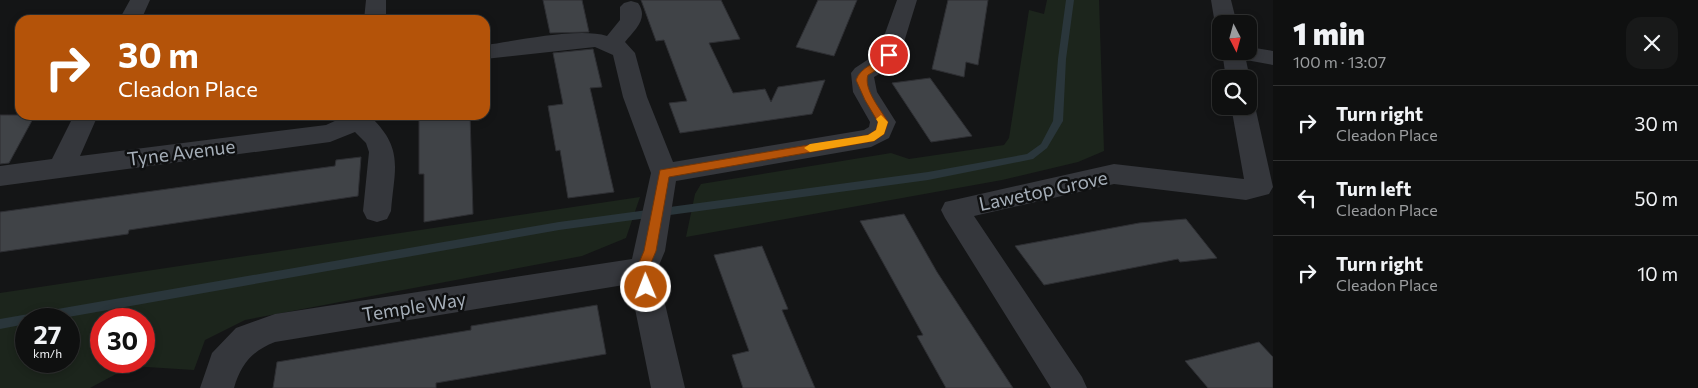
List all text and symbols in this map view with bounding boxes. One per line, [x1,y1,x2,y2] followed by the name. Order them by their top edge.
[1293,14,1365,51] text: 1 min
[1212,15,1258,60] north arrow
[1212,15,1257,115] map controls
[1626,17,1678,69] button: close
[118,32,199,75] text: 30 m
[868,34,910,76] pin
[35,35,100,100] icon: right
[875,41,903,69] icon: arrive
[1293,52,1386,71] text: 100 m · 13:07
[1212,70,1257,115] button: search
[118,75,258,102] text: Cleadon Place
[1336,102,1423,125] text: Turn right
[1293,109,1321,137] icon: right
[1635,112,1678,135] text: 30 m
[1336,125,1438,144] text: Cleadon Place
[126,134,236,170] street label: Tyne Avenue
[977,165,1109,215] street label: Lawetop Grove
[1336,177,1411,200] text: Turn left
[1293,184,1321,212] icon: left
[1634,187,1678,210] text: 50 m
[1336,200,1438,219] text: Cleadon Place
[1336,252,1423,275] text: Turn right
[1293,259,1321,287] icon: right
[619,260,671,312] position arrow
[1637,262,1678,285] text: 10 m
[1336,275,1438,294] text: Cleadon Place
[360,286,468,326] street label: Temple Way
[90,308,155,373] speed limit sign: 30
[34,319,61,349] text: 27
[33,346,62,360] text: km/h

